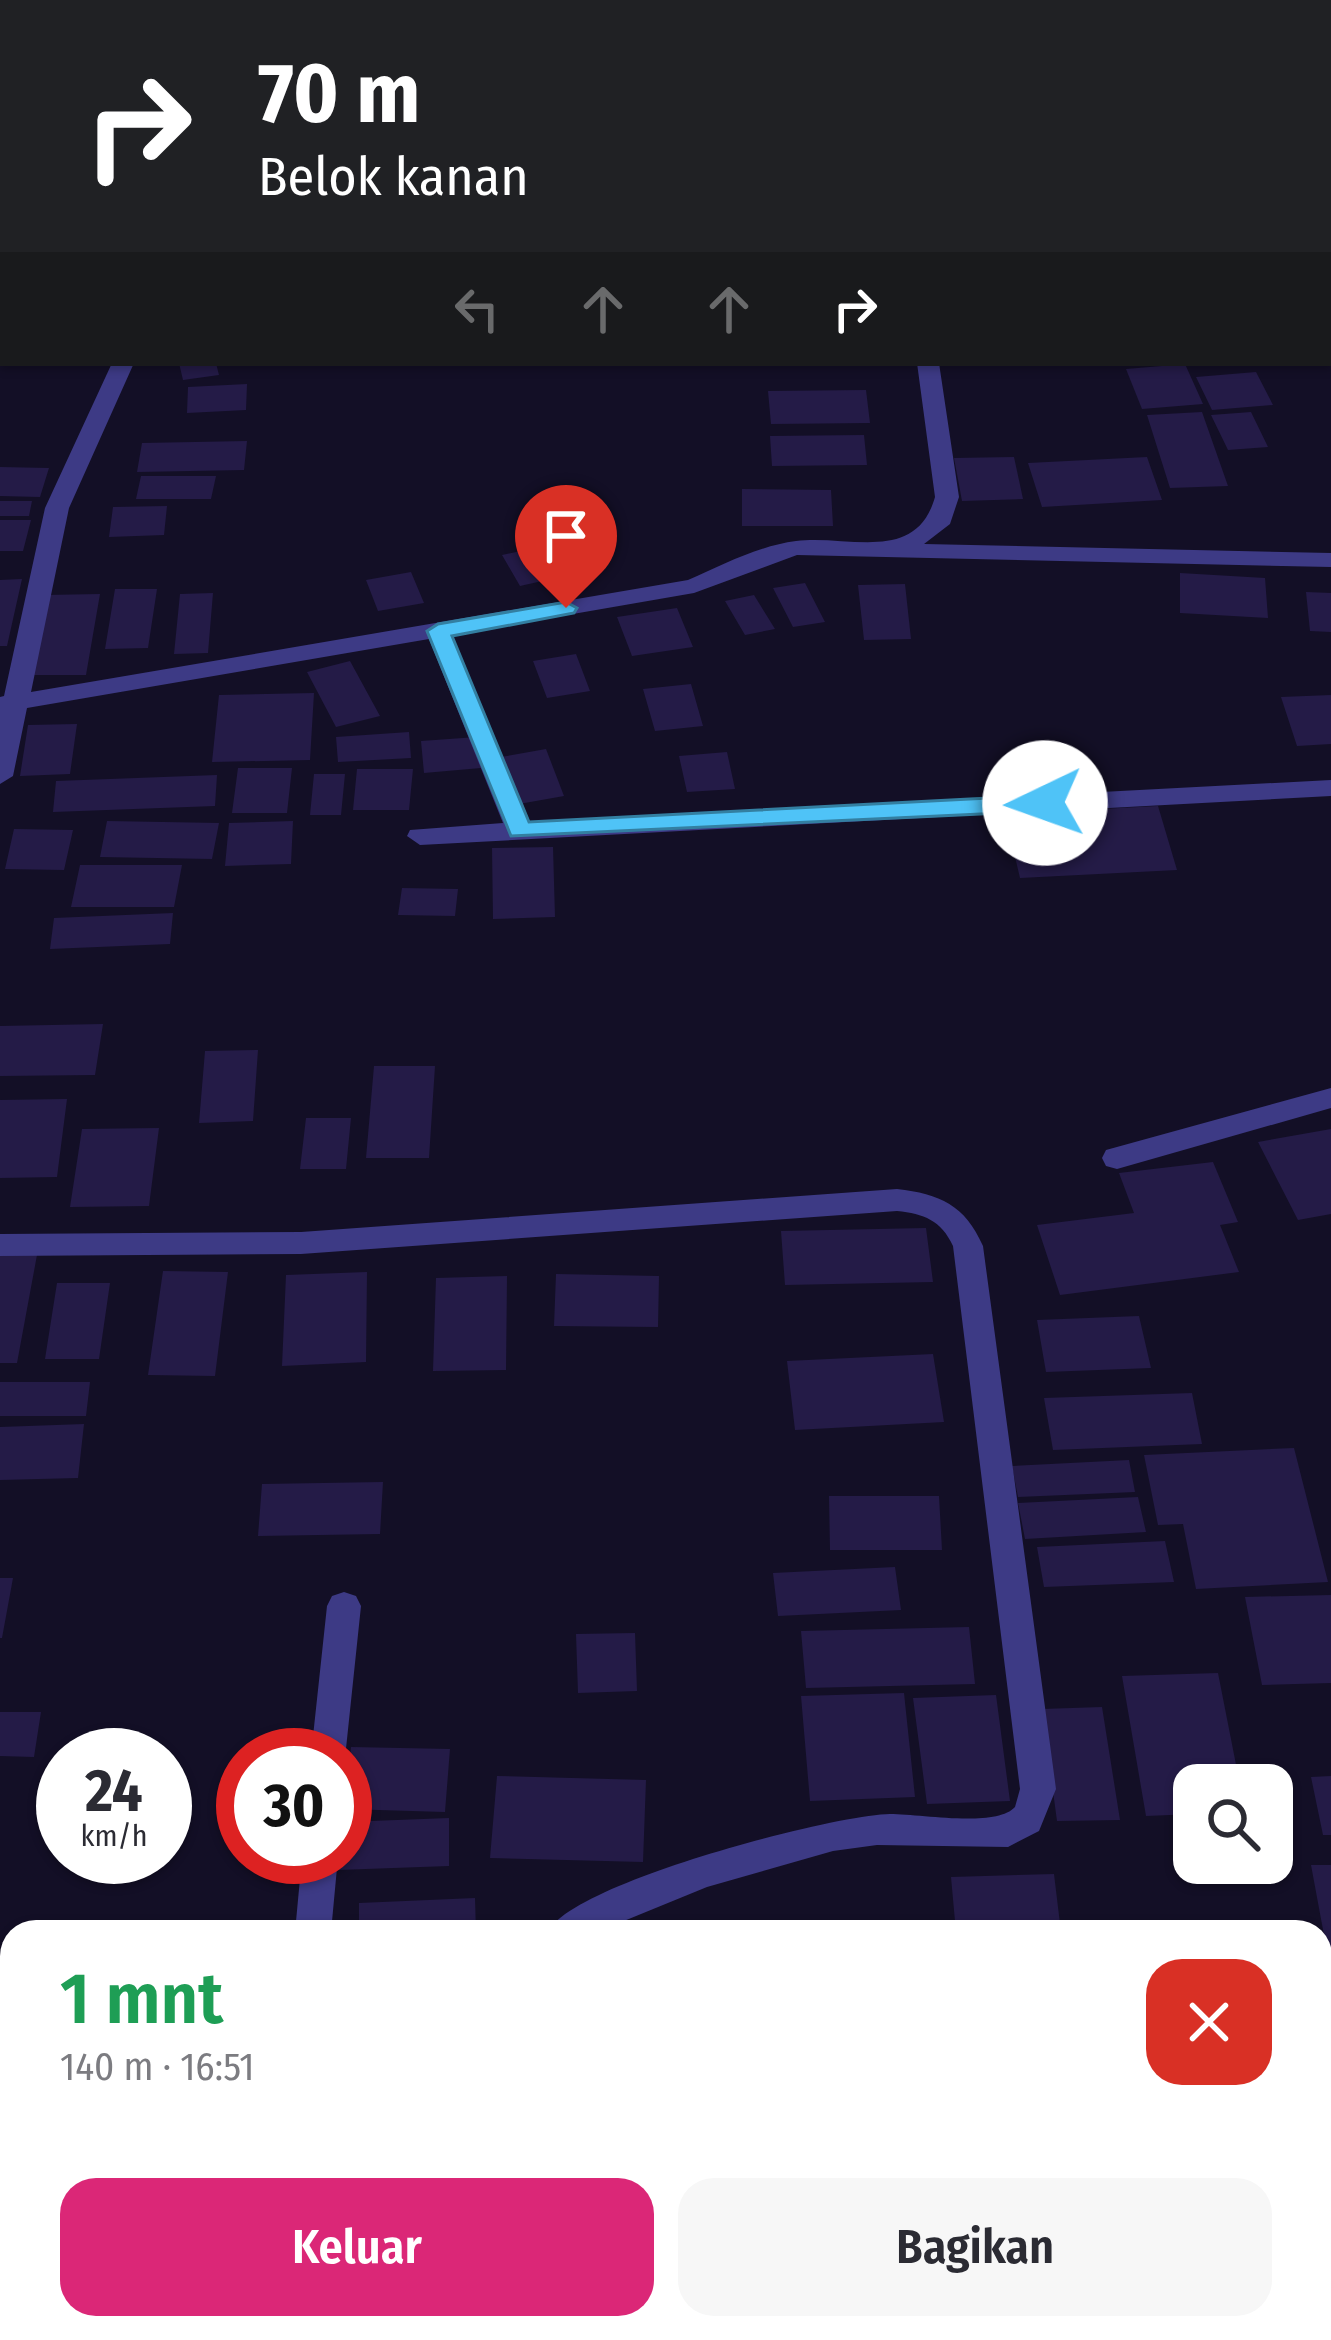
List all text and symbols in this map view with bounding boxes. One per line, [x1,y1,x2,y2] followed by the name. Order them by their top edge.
[258,43,420,144] text: 70 m
[60,48,216,204] icon: right
[258,145,529,209] text: Belok kanan
[444,276,510,342] icon: left
[570,276,636,342] icon: ahead
[696,276,762,342] icon: ahead
[822,276,888,342] icon: right
[515,485,617,608] pin
[533,503,599,569] icon: arrive
[982,740,1108,866] position arrow
[216,1728,372,1884] speed limit sign: 30
[85,1755,143,1827] text: 24
[1173,1764,1293,1884] map controls
[1173,1764,1293,1884] button: search
[81,1818,147,1854] text: km/h
[60,1956,223,2042] text: 1 mnt
[1146,1959,1272,2085] button: close
[60,2044,254,2090] text: 140 m · 16:51
[60,2178,654,2316] button: Keluar
[678,2178,1272,2316] button: Bagikan

